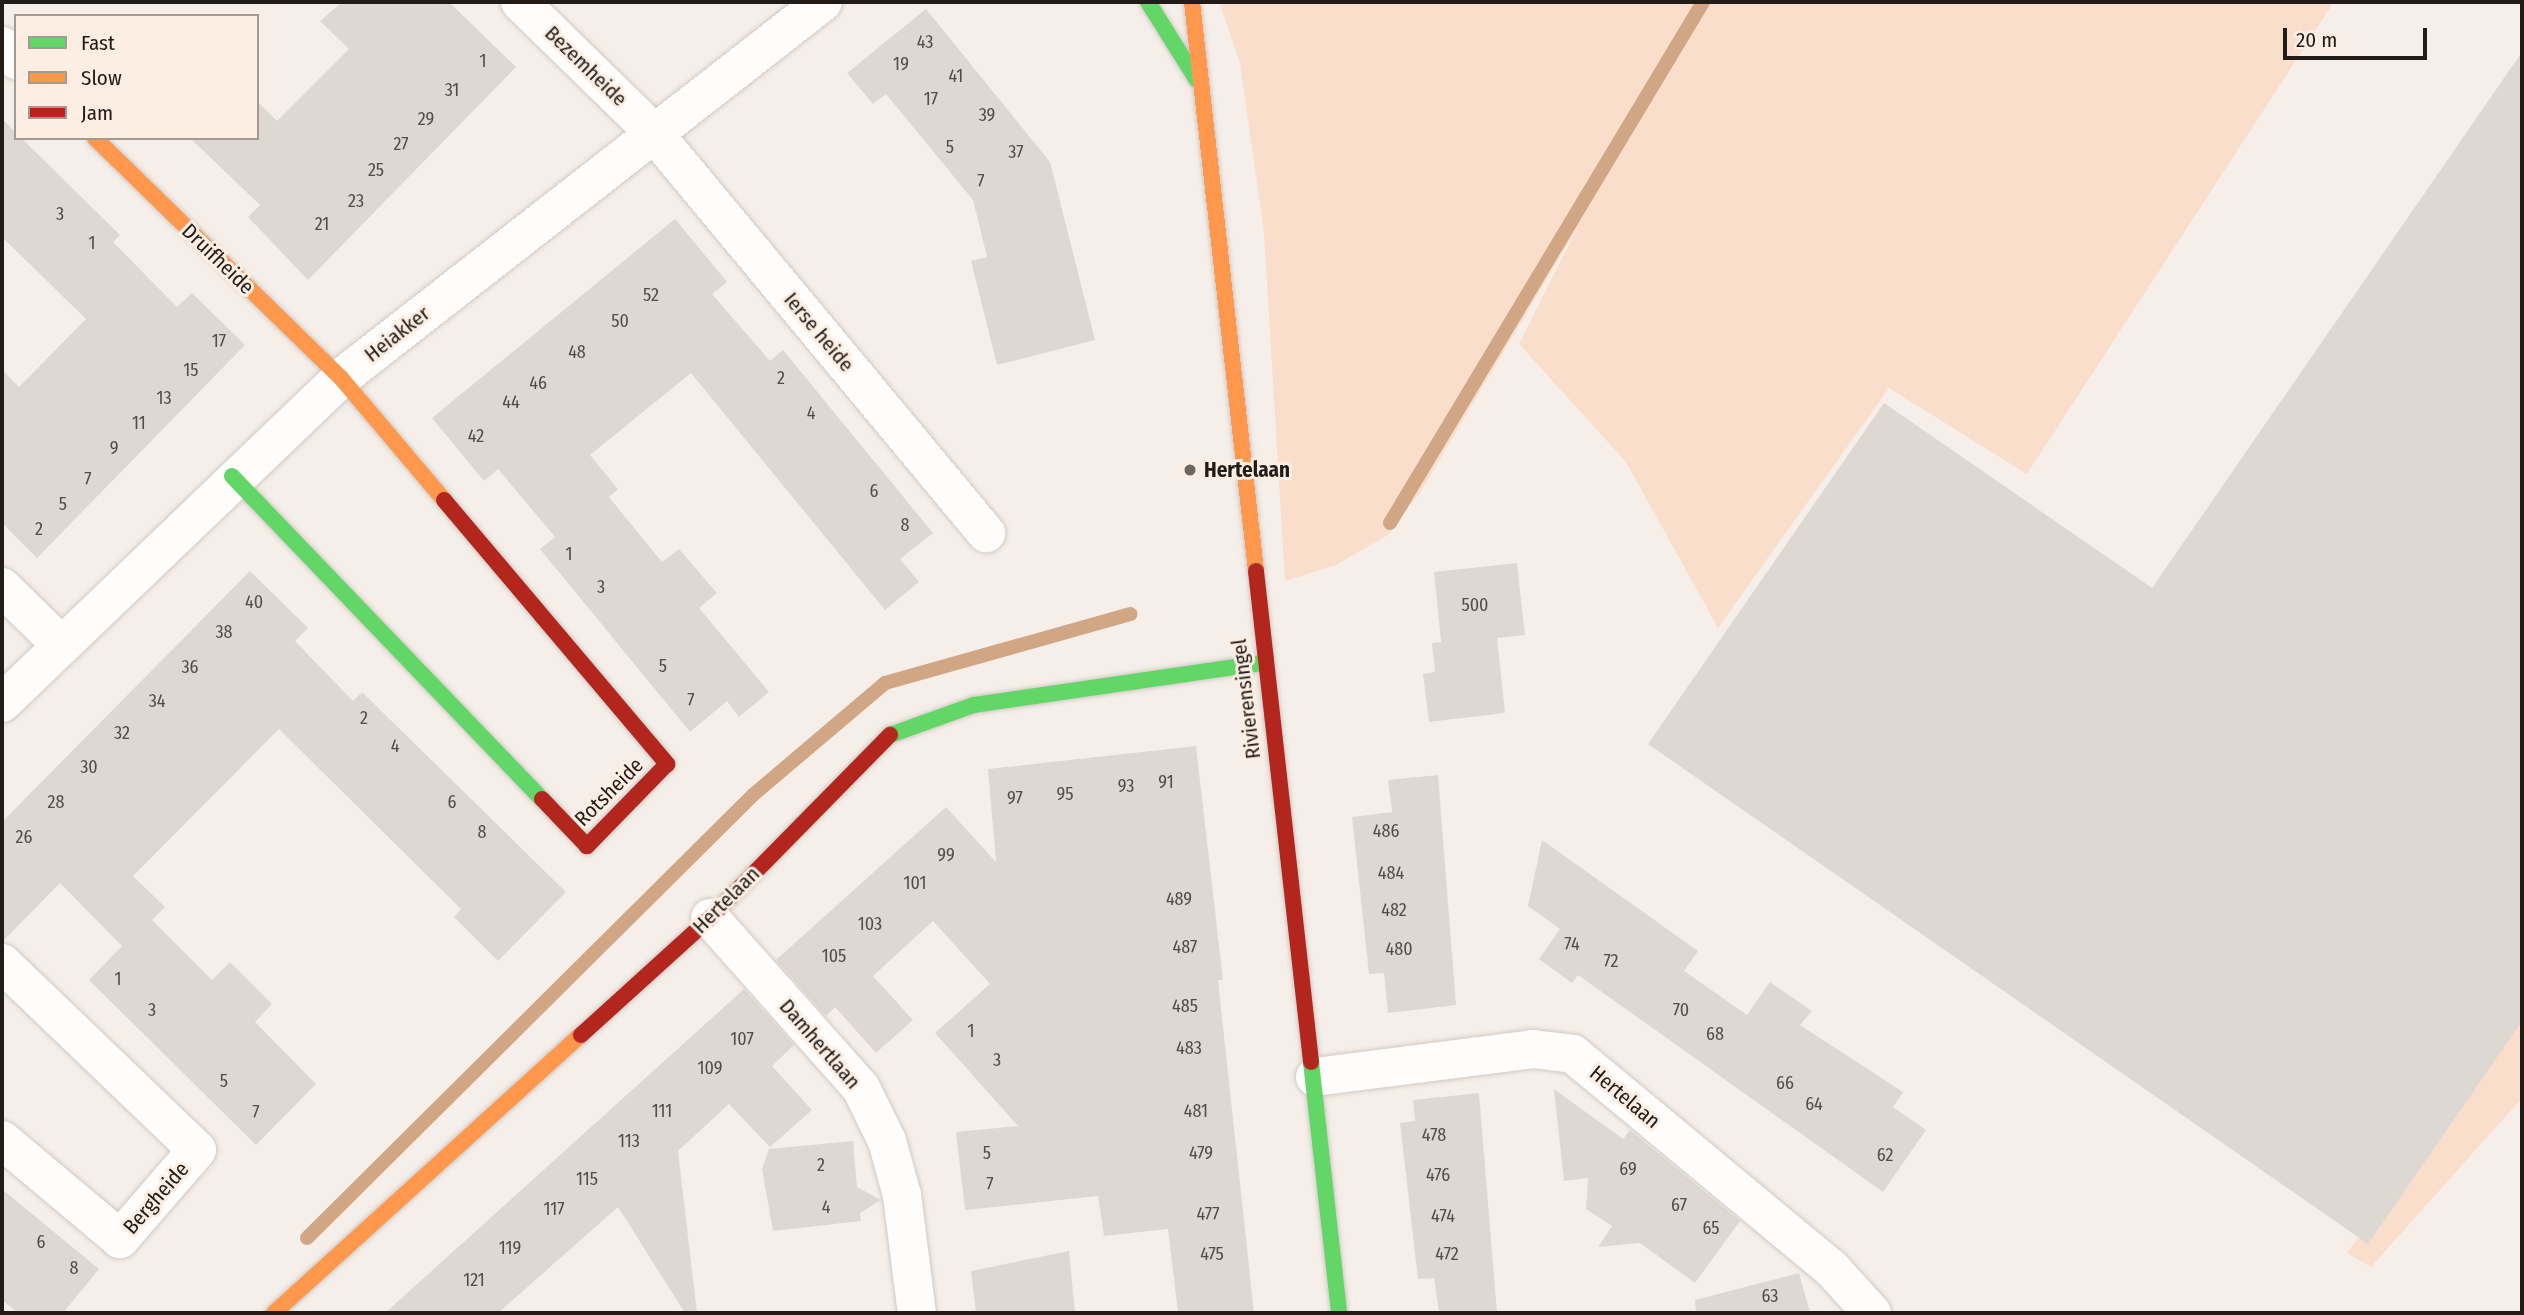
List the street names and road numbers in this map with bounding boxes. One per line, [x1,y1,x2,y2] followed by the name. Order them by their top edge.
[540,21,632,111] street label: Bezemheide
[177,218,259,300] street label: Druifheide
[779,287,859,377] street label: Ierse heide
[359,301,435,367] street label: Heiakker
[1226,638,1266,760] street label: Rivierensingel
[570,753,648,831] street label: Rotsheide
[687,861,765,939] street label: Hertelaan
[774,994,866,1094] street label: Damhertlaan
[1585,1060,1665,1134] street label: Hertelaan
[118,1157,194,1239] street label: Bergheide

